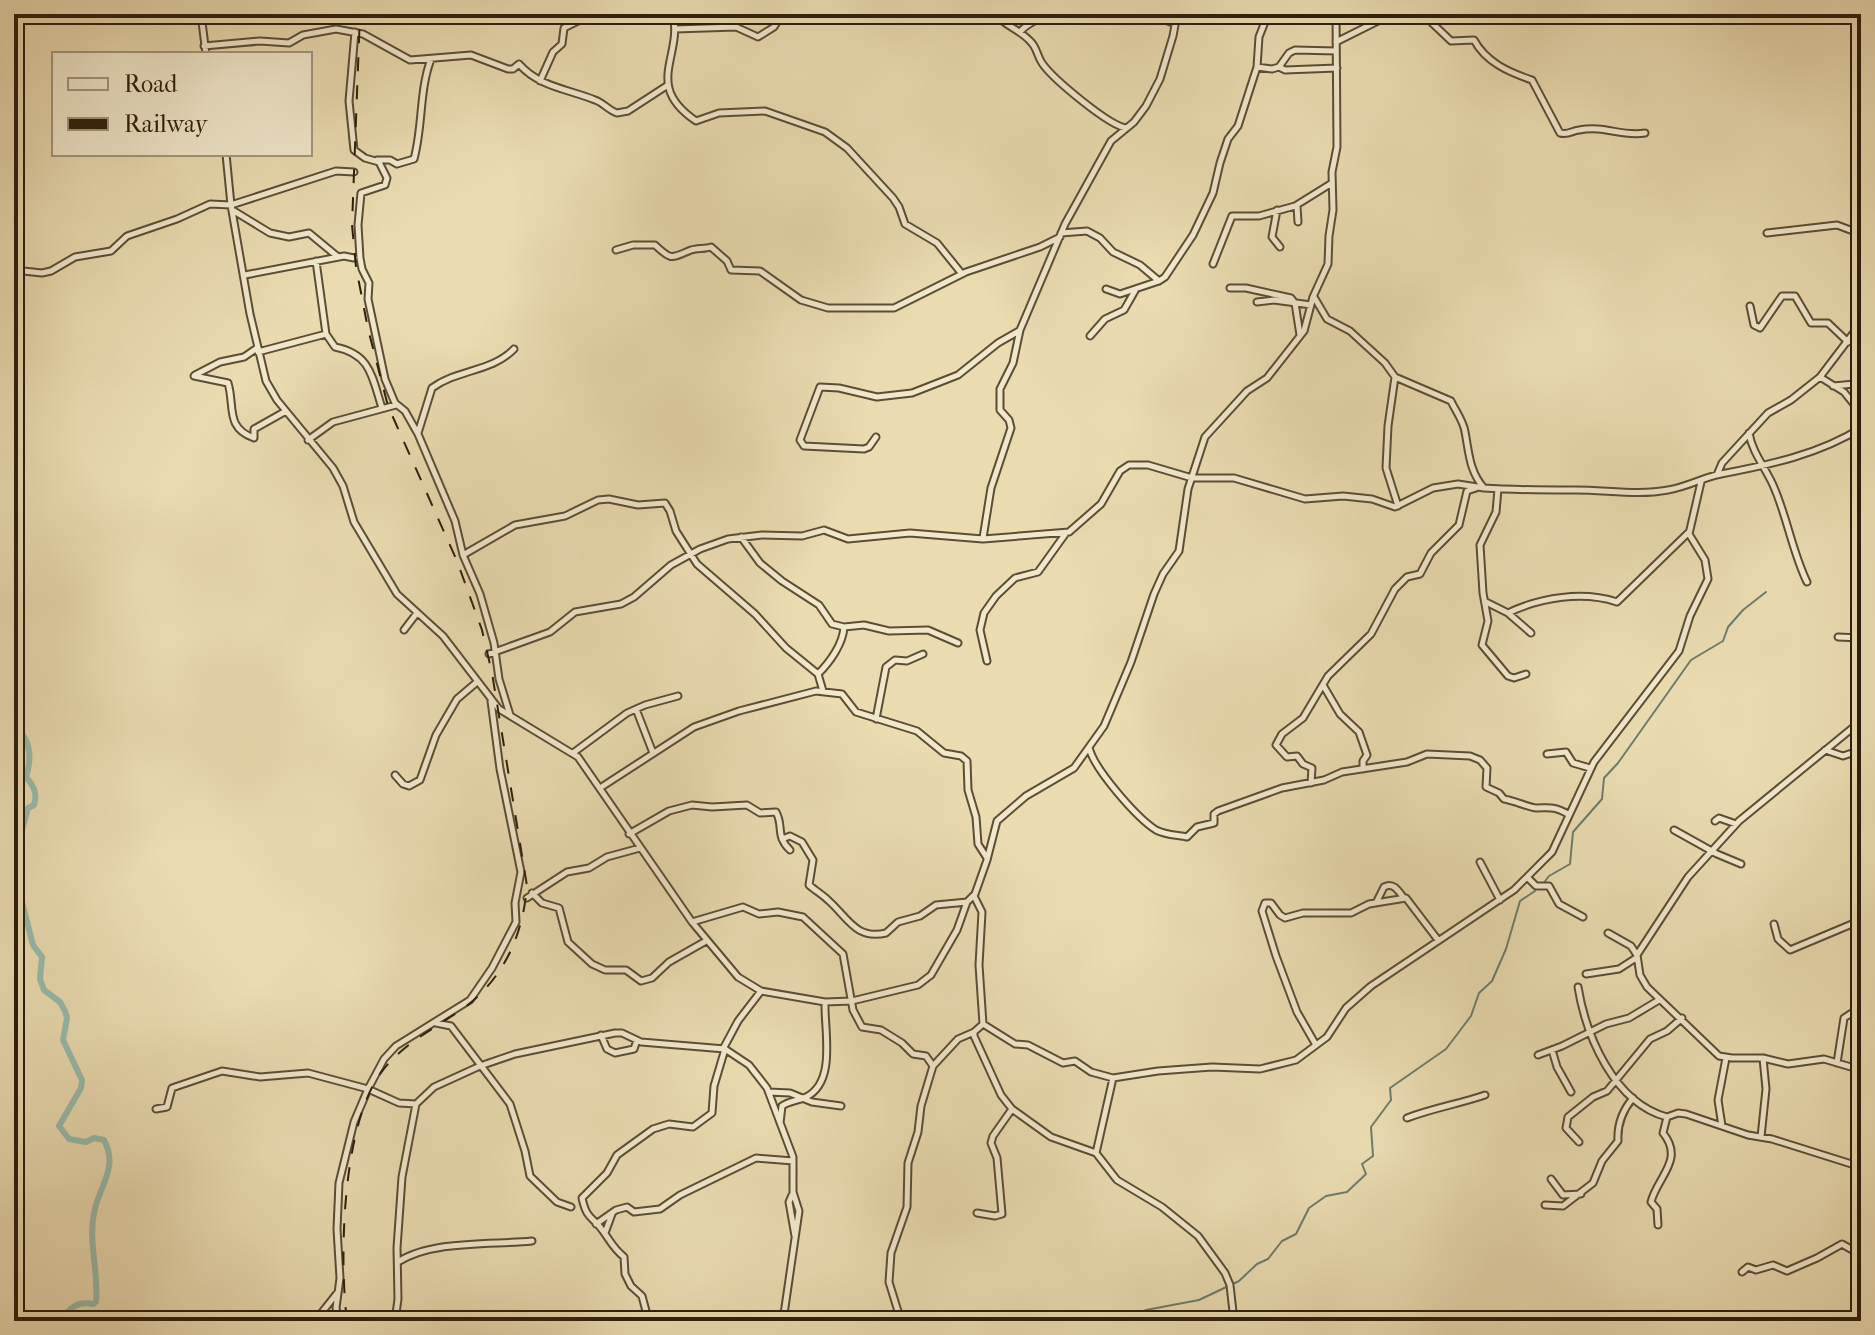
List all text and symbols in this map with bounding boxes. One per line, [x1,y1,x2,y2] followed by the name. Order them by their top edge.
[52,52,312,156] legend
[124,70,178,98] text: Road
[124,110,209,138] text: Railway

